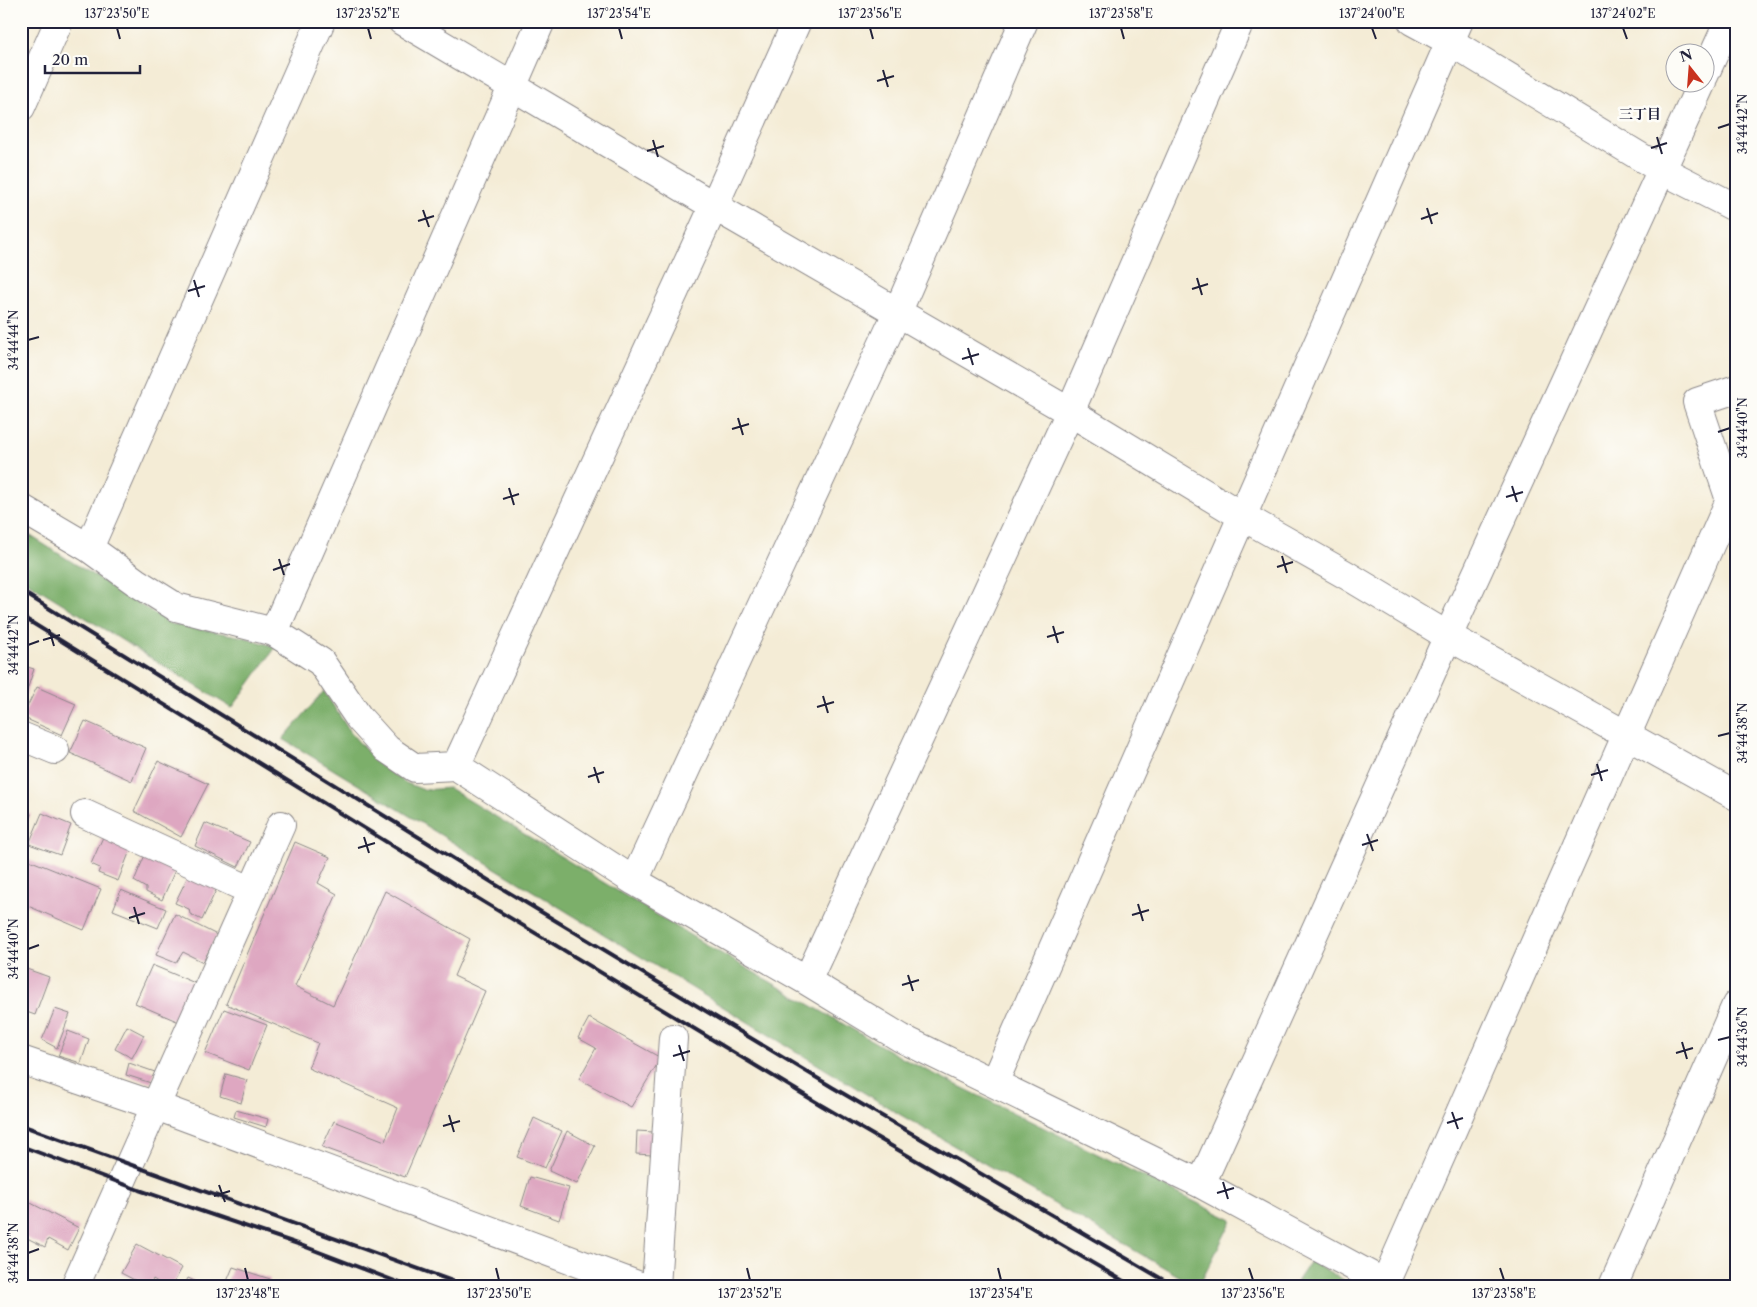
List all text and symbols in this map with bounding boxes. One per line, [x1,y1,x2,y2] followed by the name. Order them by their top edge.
[85,6,149,21] text: 137°23'50"E
[336,6,400,21] text: 137°23'52"E
[587,6,651,21] text: 137°23'54"E
[838,6,902,21] text: 137°23'56"E
[1089,6,1153,21] text: 137°23'58"E
[1339,6,1405,21] text: 137°24'00"E
[1590,6,1656,21] text: 137°24'02"E
[45,42,140,74] scale bar
[1664,42,1714,92] north arrow
[1678,45,1695,66] text: N
[52,50,88,69] text: 20 m
[1735,94,1750,154] text: 34°44'42"N
[1619,105,1661,123] district label: 三丁目
[6,310,21,370] text: 34°44'44"N
[1735,397,1750,459] text: 34°44'40"N
[6,615,21,675] text: 34°44'42"N
[1735,702,1750,764] text: 34°44'38"N
[6,918,21,980] text: 34°44'40"N
[1735,1007,1750,1067] text: 34°44'36"N
[6,1222,21,1284] text: 34°44'38"N
[216,1286,280,1301] text: 137°23'48"E
[467,1286,531,1301] text: 137°23'50"E
[718,1286,782,1301] text: 137°23'52"E
[969,1286,1033,1301] text: 137°23'54"E
[1221,1286,1285,1301] text: 137°23'56"E
[1472,1286,1536,1301] text: 137°23'58"E

